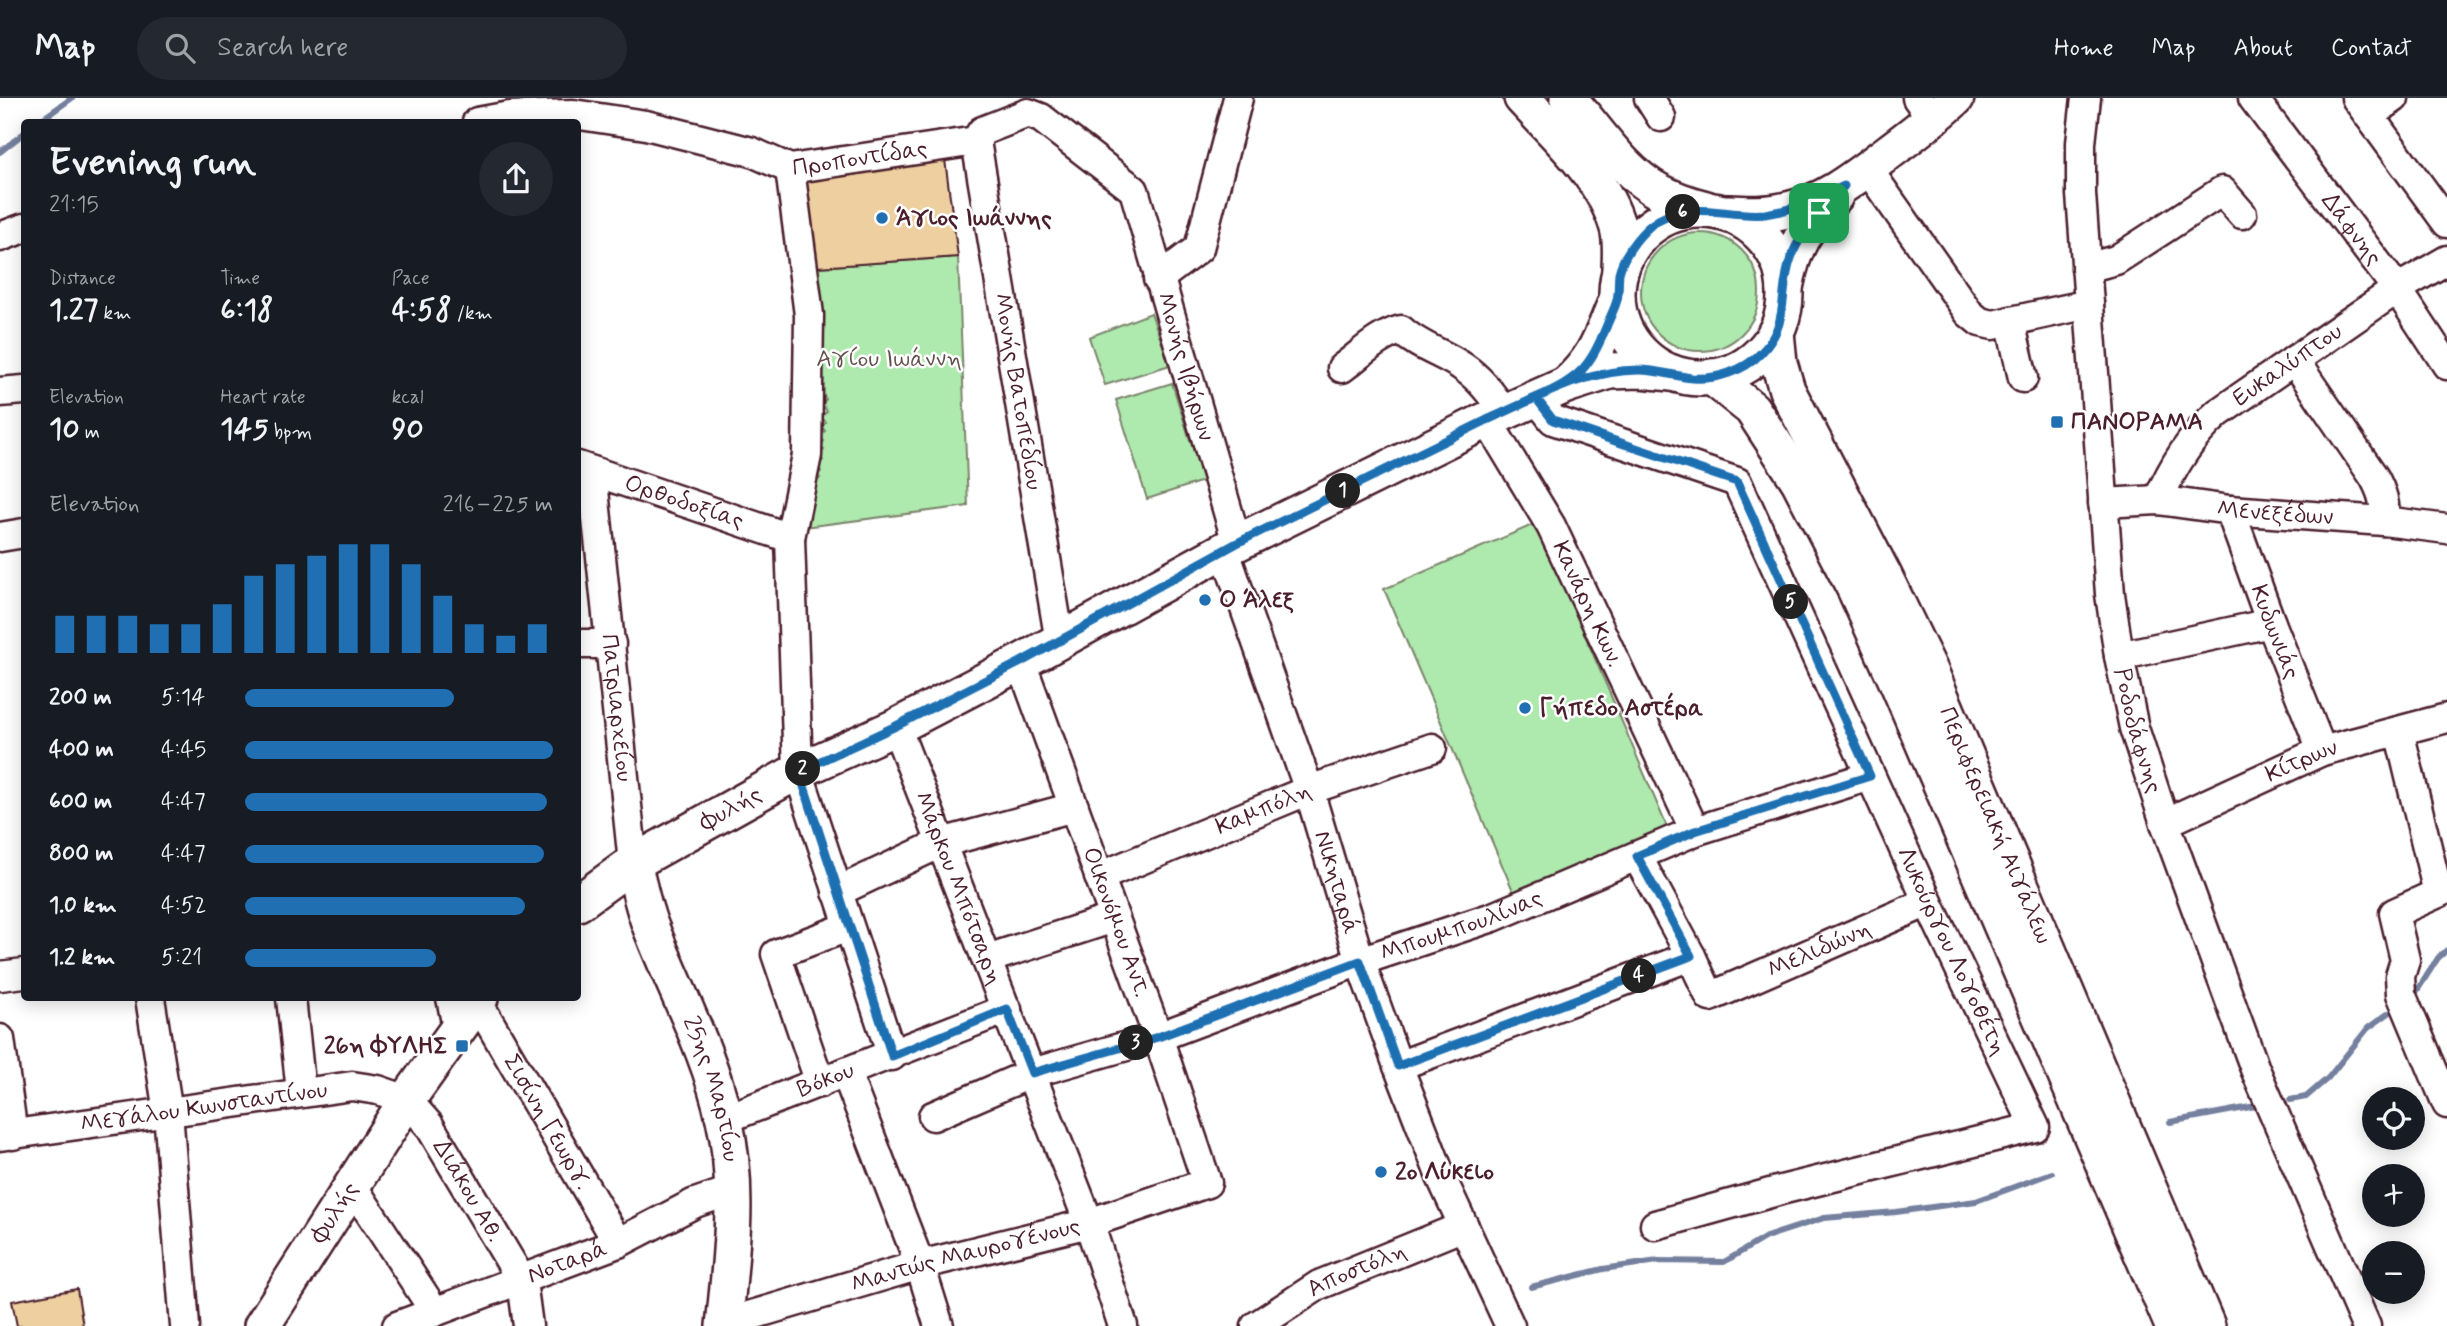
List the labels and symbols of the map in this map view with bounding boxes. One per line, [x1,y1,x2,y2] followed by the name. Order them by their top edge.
[790,133,929,184] street label: Προποντίδας
[1789,183,1849,243] pin
[2314,186,2389,272] street label: Δάφνης
[1666,194,1700,230] pin: 6
[896,203,1052,234] place label: Άγιος Ιωάννης
[874,210,890,226] marker: Άγιος Ιωάννης
[1149,289,1222,444] street label: Μονής Ιβήρων
[986,291,1050,493] street label: Μονής Βατοπεδίου
[2226,316,2349,414] street label: Ευκαλύπτου
[816,344,962,375] park label: Αγίου Ιωάννη
[2071,407,2203,438] place label: ΠΑΝΟΡΑΜΑ
[2049,414,2065,430] marker: ΠΑΝΟΡΑΜΑ
[620,467,748,537] street label: Ορθοδοξίας
[1326,474,1360,508] pin: 1
[2215,493,2334,533] street label: Μενεξέδων
[1545,536,1631,672] street label: Κανάρη Κων.
[2243,580,2307,684] street label: Κυδωνιάς
[1774,584,1809,620] pin: 5
[1219,585,1294,616] place label: Ο Άλεξ
[1197,592,1213,608] marker: Ο Άλεξ
[594,632,640,783] street label: Πατριαρχείου
[2106,666,2170,797] street label: Ροδοδάφνης
[1539,692,1703,724] place label: Γήπεδο Αστέρα
[1517,700,1533,716] marker: Γήπεδο Αστέρα
[1931,702,2059,948] street label: Περιφερειακή Αιγάλεω
[2260,732,2341,790] street label: Κίτρων
[786,752,820,786] pin: 2
[1211,775,1316,842] street label: Καμπόλη
[693,779,767,839] street label: Φυλής
[907,787,1010,989] street label: Μάρκου Μπότσαρη
[1306,827,1367,938] street label: Νικηταρά
[1889,842,2014,1061] street label: Λυκούργου Λογοθέτη
[1075,843,1157,1001] street label: Οικονόμου Αντ.
[1376,882,1547,969] street label: Μπουμπουλίνας
[1762,913,1876,986] street label: Μελιδώνη
[1622,958,1656,994] pin: 4
[675,1011,746,1163] street label: 25ης Μαρτίου
[1118,1026,1154,1060] pin: 3
[324,1031,448,1062] place label: 26η ΦΥΛΗΣ
[454,1038,470,1054] marker: 26η ΦΥΛΗΣ
[496,1049,599,1195] street label: Σισίνη Γεωργ.
[793,1055,859,1105] street label: Βόκου
[78,1074,330,1140] street label: Μεγάλου Κωνσταντίνου
[425,1133,511,1247] street label: Διάκου Αθ.
[1395,1157,1494,1188] place label: 2ο Λύκειο
[1373,1164,1389,1180] marker: 2ο Λύκειο
[303,1176,366,1250] street label: Φυλής
[847,1210,1083,1300] street label: Μαντώς Μαυρογένους
[523,1233,612,1291] street label: Νοταρά
[1301,1235,1411,1304] street label: Αποστόλη

